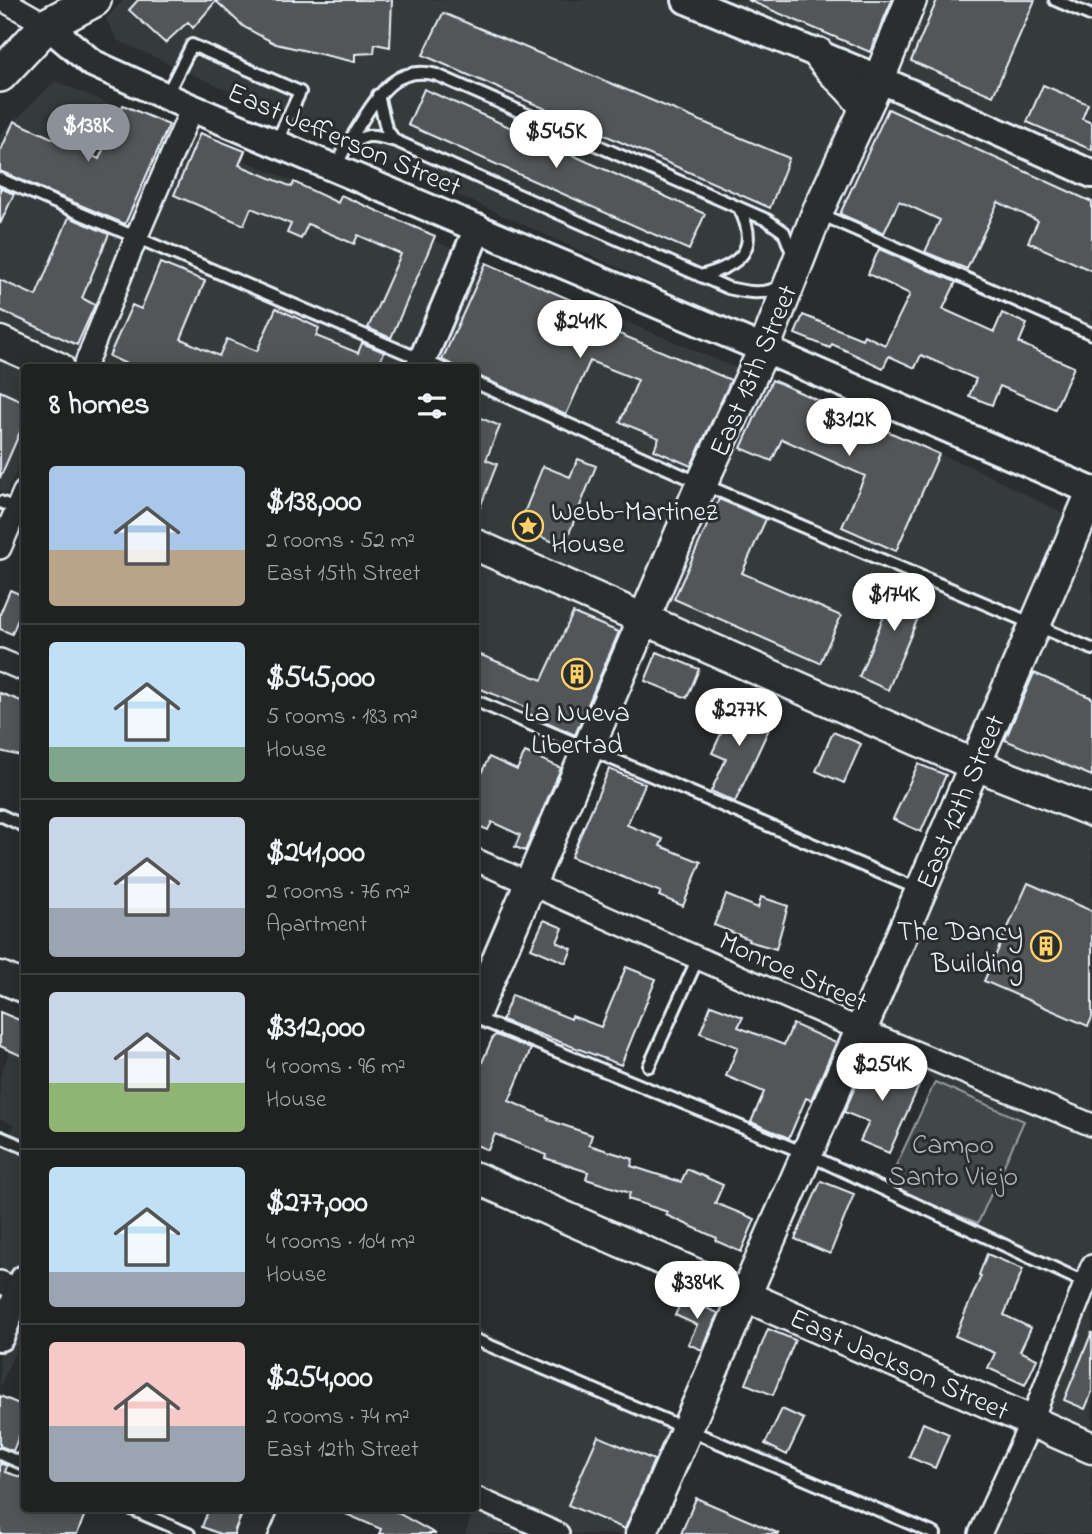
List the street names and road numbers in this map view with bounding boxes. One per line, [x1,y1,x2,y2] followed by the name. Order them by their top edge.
[220,73,467,209] street label: East Jefferson Street
[701,279,810,464] street label: East 13th Street
[907,709,1017,896] street label: East 12th Street
[712,922,873,1024] street label: Monroe Street
[782,1299,1015,1433] street label: East Jackson Street

